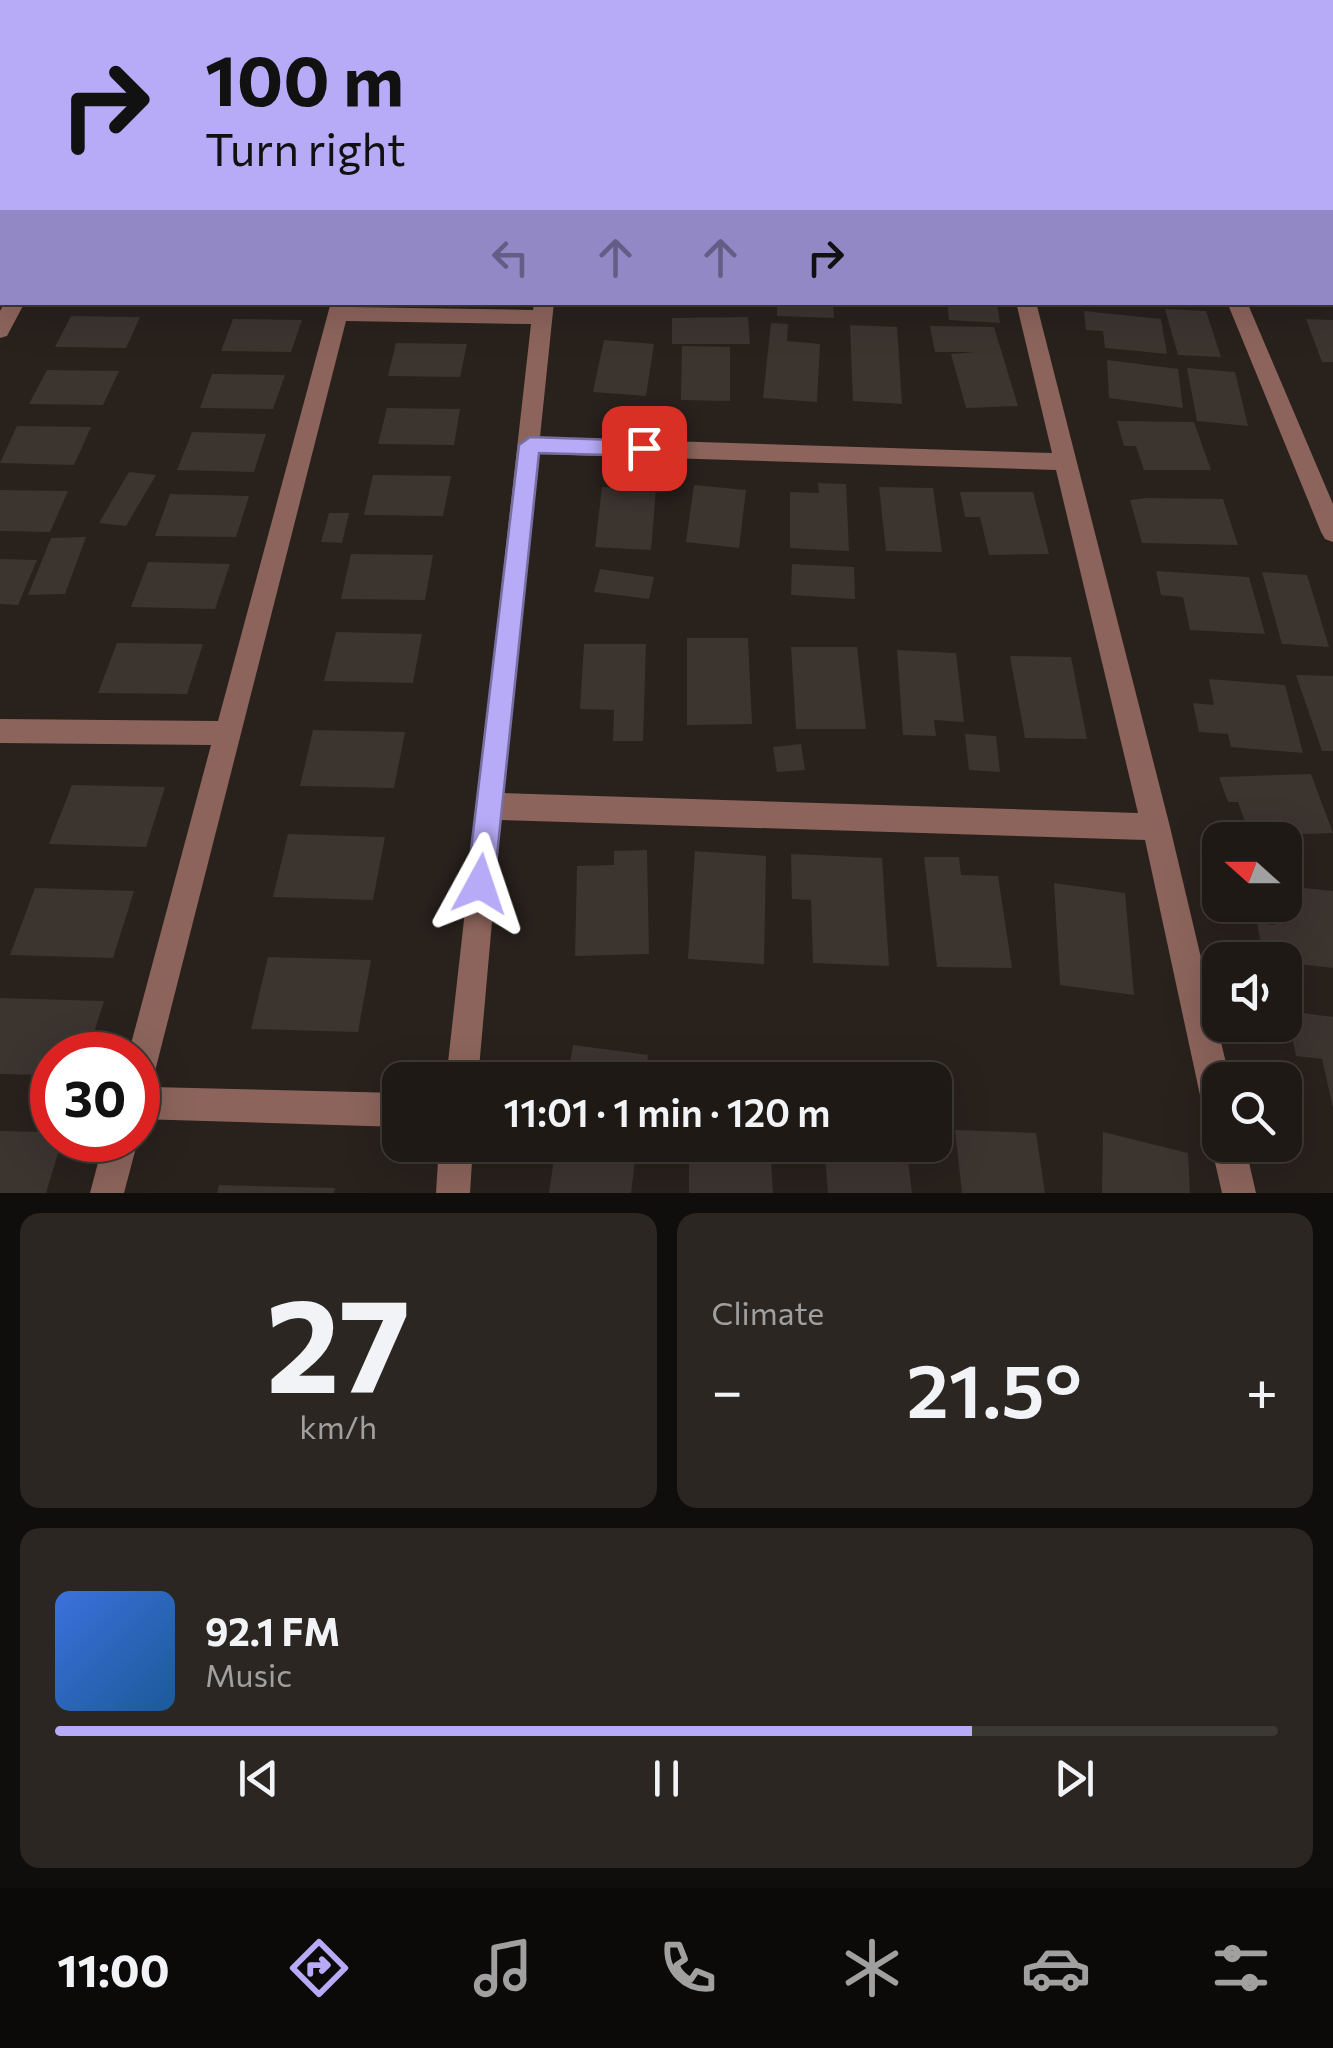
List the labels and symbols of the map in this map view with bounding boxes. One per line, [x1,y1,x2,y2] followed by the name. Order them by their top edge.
[602,406,687,491] pin
[1202,822,1302,922] north arrow
[428,832,532,936] position arrow
[30,1032,160,1162] speed limit sign: 30

